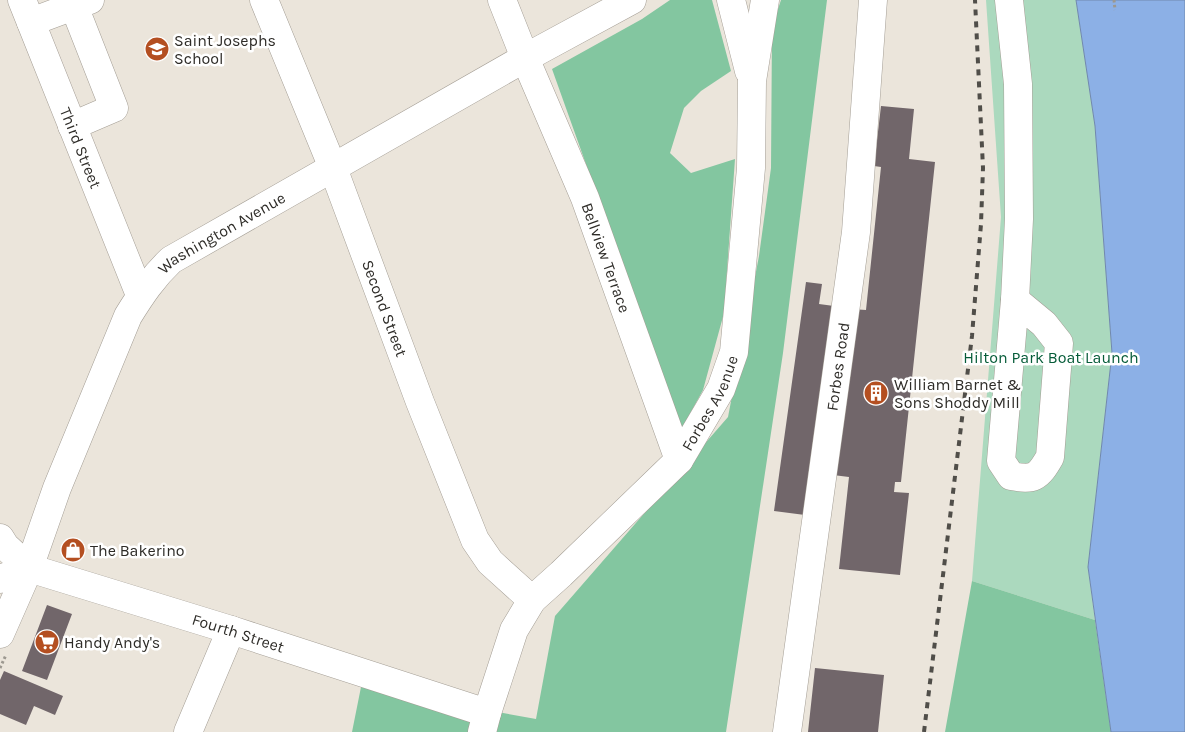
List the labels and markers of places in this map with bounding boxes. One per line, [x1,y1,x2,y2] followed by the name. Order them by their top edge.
[174,31,276,68] place label: Saint Josephs School
[144,36,170,62] school or university icon: Saint Josephs School
[894,375,1021,412] place label: William Barnet & Sons Shoddy Mill
[863,380,889,406] building icon: William Barnet & Sons Shoddy Mill
[60,537,86,563] shop icon: The Bakerino
[90,541,185,560] place label: The Bakerino
[34,629,60,655] supermarket icon: Handy Andy's
[64,633,160,652] place label: Handy Andy's

